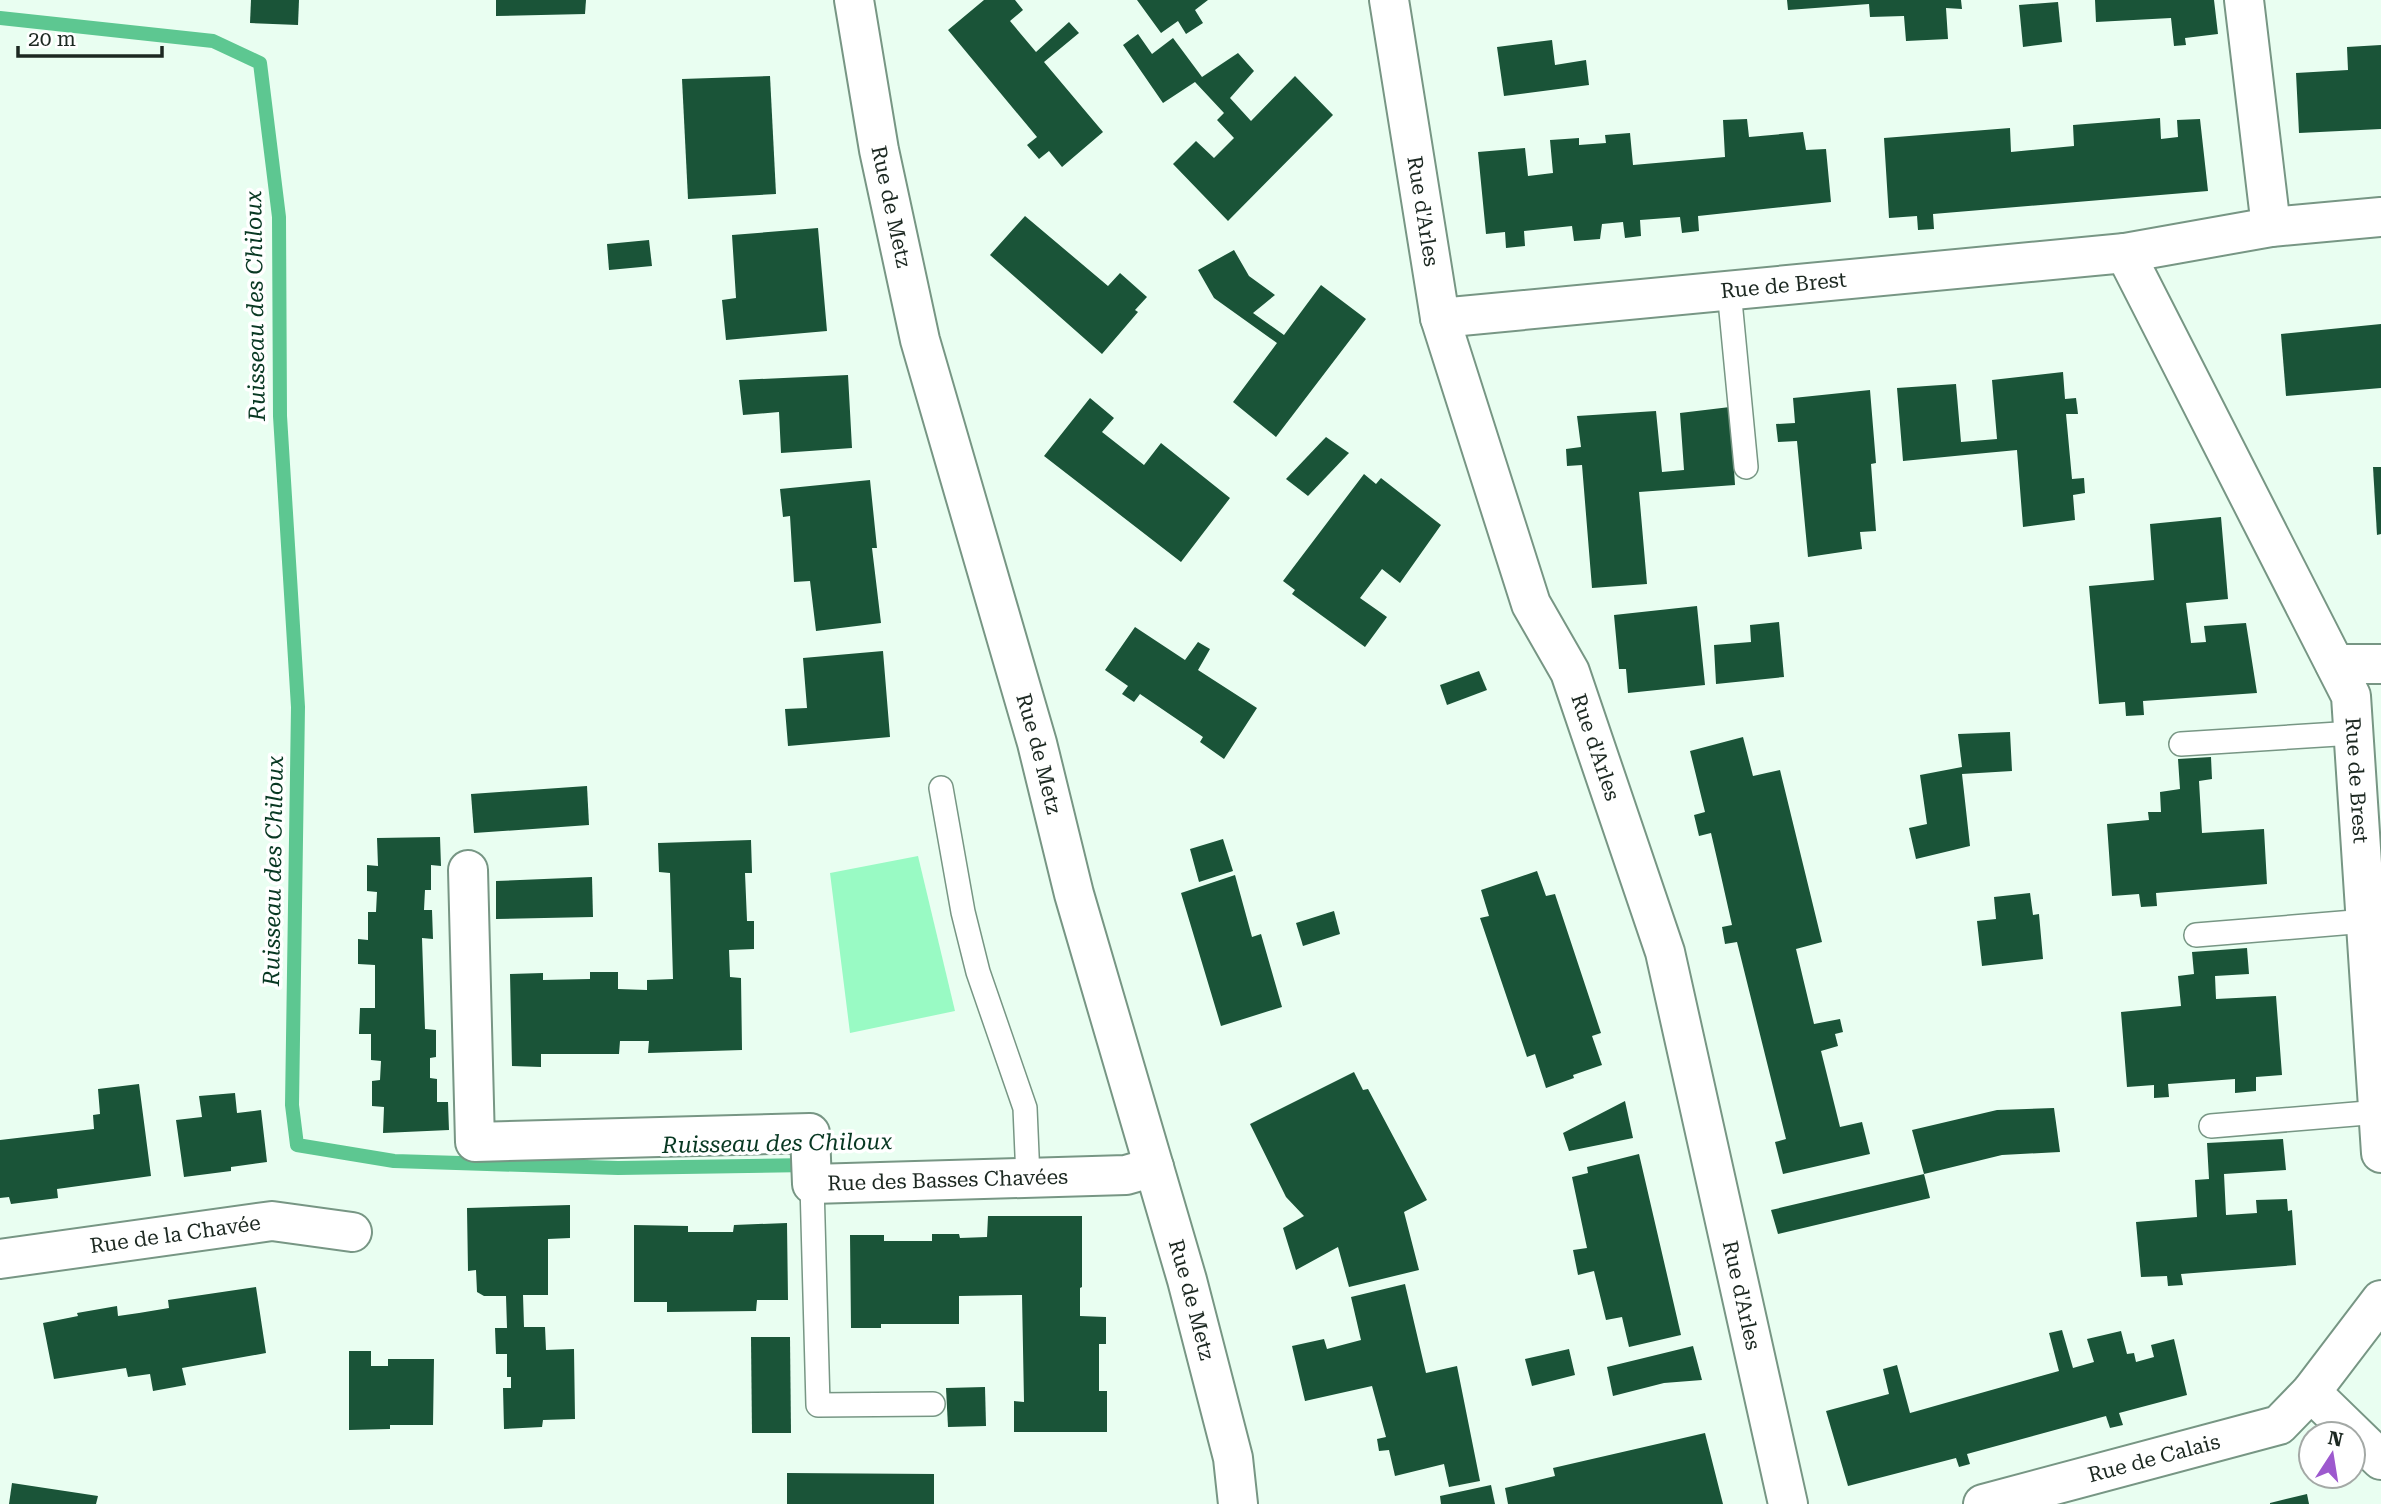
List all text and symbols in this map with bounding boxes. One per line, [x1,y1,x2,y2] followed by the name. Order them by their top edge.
[18,14,161,58] scale bar
[28,27,76,51] text: 20 m
[866,144,916,270] street label: Rue de Metz
[1402,154,1444,268] street label: Rue d'Arles
[240,190,271,422] water label: Ruisseau des Chiloux
[1719,267,1848,303] street label: Rue de Brest
[1011,691,1066,817] street label: Rue de Metz
[1566,691,1625,804] street label: Rue d'Arles
[2340,717,2373,844] street label: Rue de Brest
[258,755,289,987] water label: Ruisseau des Chiloux
[661,1128,893,1159] water label: Ruisseau des Chiloux
[827,1165,1068,1196] street label: Rue des Basses Chavées
[88,1211,262,1258] street label: Rue de la Chavée
[1164,1237,1219,1363] street label: Rue de Metz
[1718,1238,1765,1352] street label: Rue d'Arles
[2297,1420,2367,1490] north arrow
[2326,1426,2345,1452] text: N
[2085,1429,2223,1487] street label: Rue de Calais

